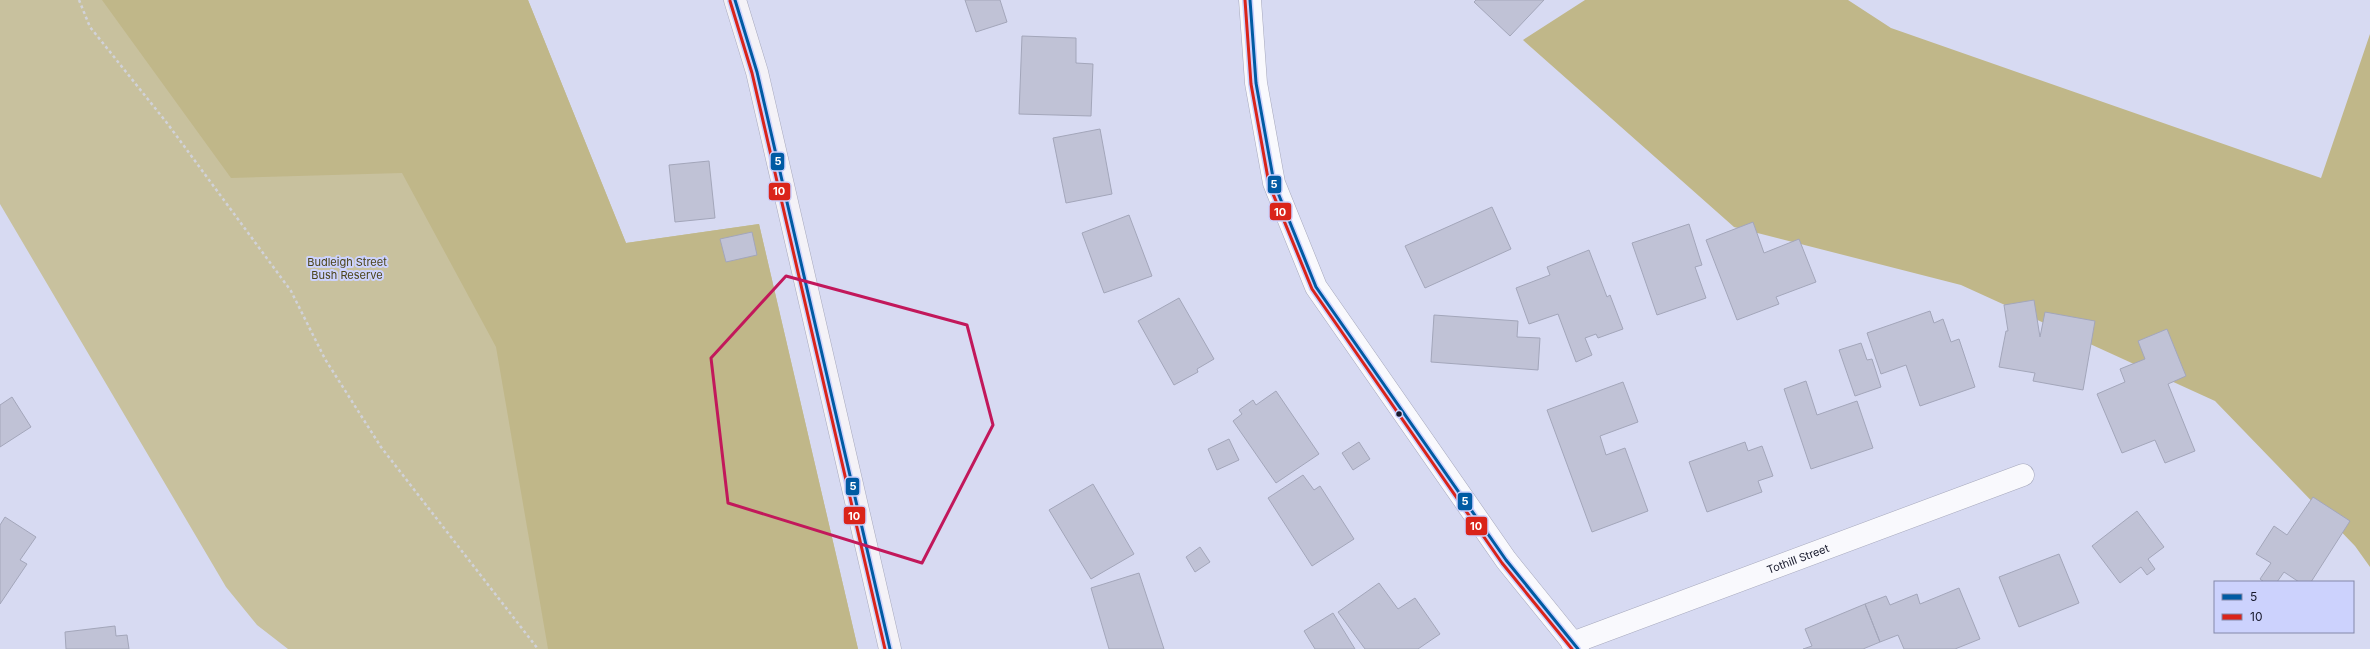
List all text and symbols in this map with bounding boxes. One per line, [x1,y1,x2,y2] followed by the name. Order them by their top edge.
[770,152,785,171] line badge: 5
[774,154,782,168] text: 5
[1267,175,1282,194] line badge: 5
[1270,177,1278,191] text: 5
[768,182,791,201] line badge: 10
[773,184,785,198] text: 10
[1269,202,1292,221] line badge: 10
[1274,205,1286,219] text: 10
[307,255,387,282] park label: Budleigh Street Bush Reserve
[1394,409,1404,419] unlabelled marker
[845,477,860,496] line badge: 5
[849,479,857,493] text: 5
[1457,492,1473,511] line badge: 5
[1461,494,1469,508] text: 5
[843,506,866,525] line badge: 10
[848,509,860,523] text: 10
[1465,516,1488,536] line badge: 10
[1470,519,1482,533] text: 10
[1765,541,1831,577] street label: Tothill Street
[2214,581,2354,633] legend
[2250,589,2257,604] text: 5
[2250,609,2262,624] text: 10

